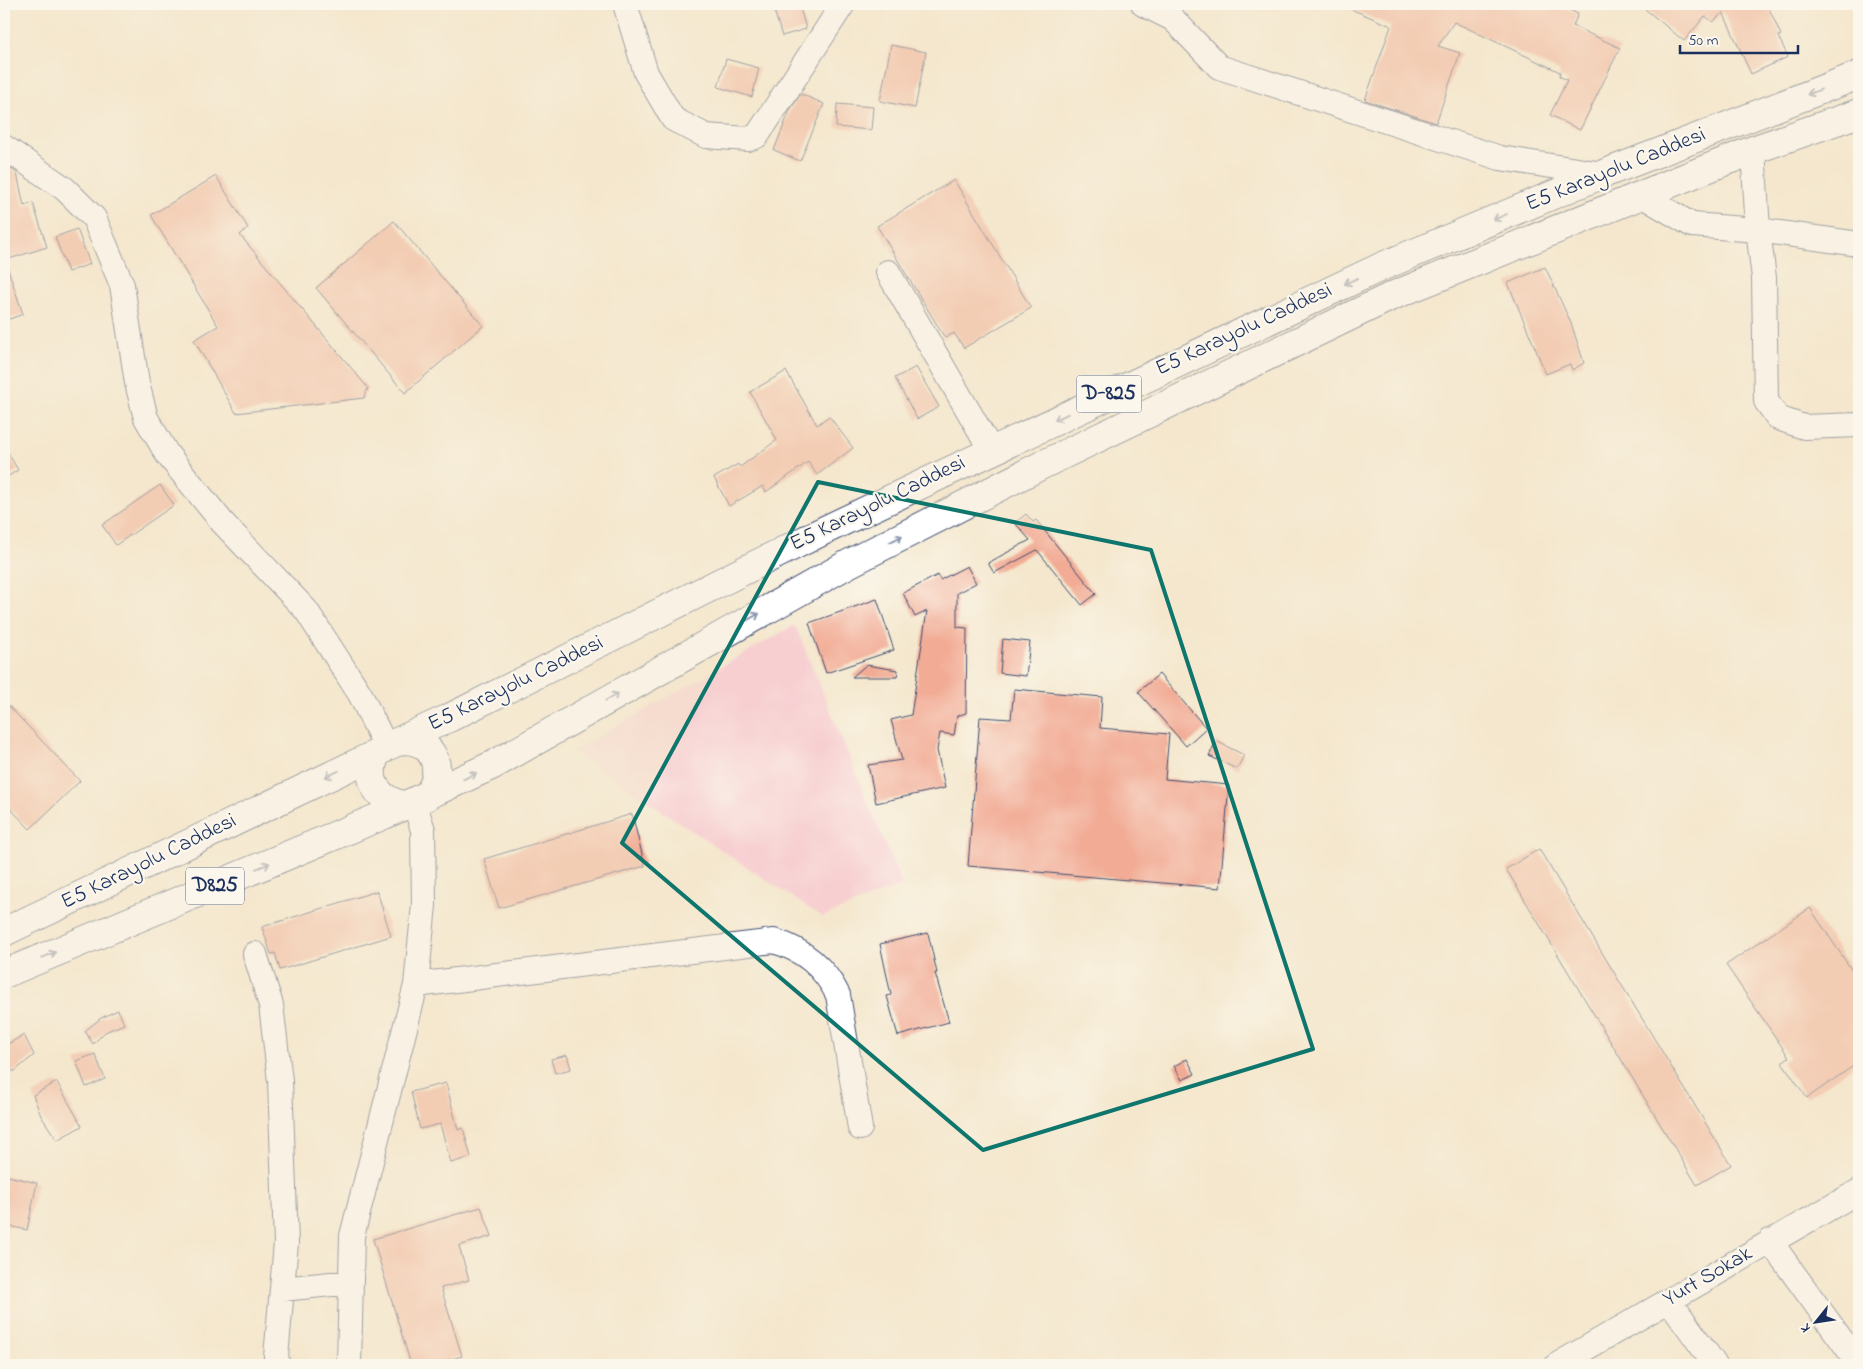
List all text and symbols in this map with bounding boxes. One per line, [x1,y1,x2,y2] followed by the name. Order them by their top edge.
[1680,22,1798,54] scale bar
[1688,30,1719,52] text: 50 m
[1807,88,1822,98] one-way arrow
[1521,119,1711,222] street label: E5 Karayolu Caddesi
[1493,212,1508,222] one-way arrow
[1150,275,1338,386] street label: E5 Karayolu Caddesi
[1344,276,1359,286] one-way arrow
[1076,376,1142,412] road number: D-825
[1054,412,1069,422] one-way arrow
[785,448,972,561] street label: E5 Karayolu Caddesi
[888,534,903,543] one-way arrow
[746,612,760,622] one-way arrow
[423,628,610,741] street label: E5 Karayolu Caddesi
[604,692,619,702] one-way arrow
[325,770,340,779] one-way arrow
[462,771,477,780] one-way arrow
[56,806,243,919] street label: E5 Karayolu Caddesi
[255,861,270,870] one-way arrow
[186,868,244,904] road number: D825
[41,950,56,960] one-way arrow
[1657,1238,1759,1315] street label: Yurt Sokak
[1790,1296,1840,1346] north arrow
[1795,1319,1817,1336] text: K

